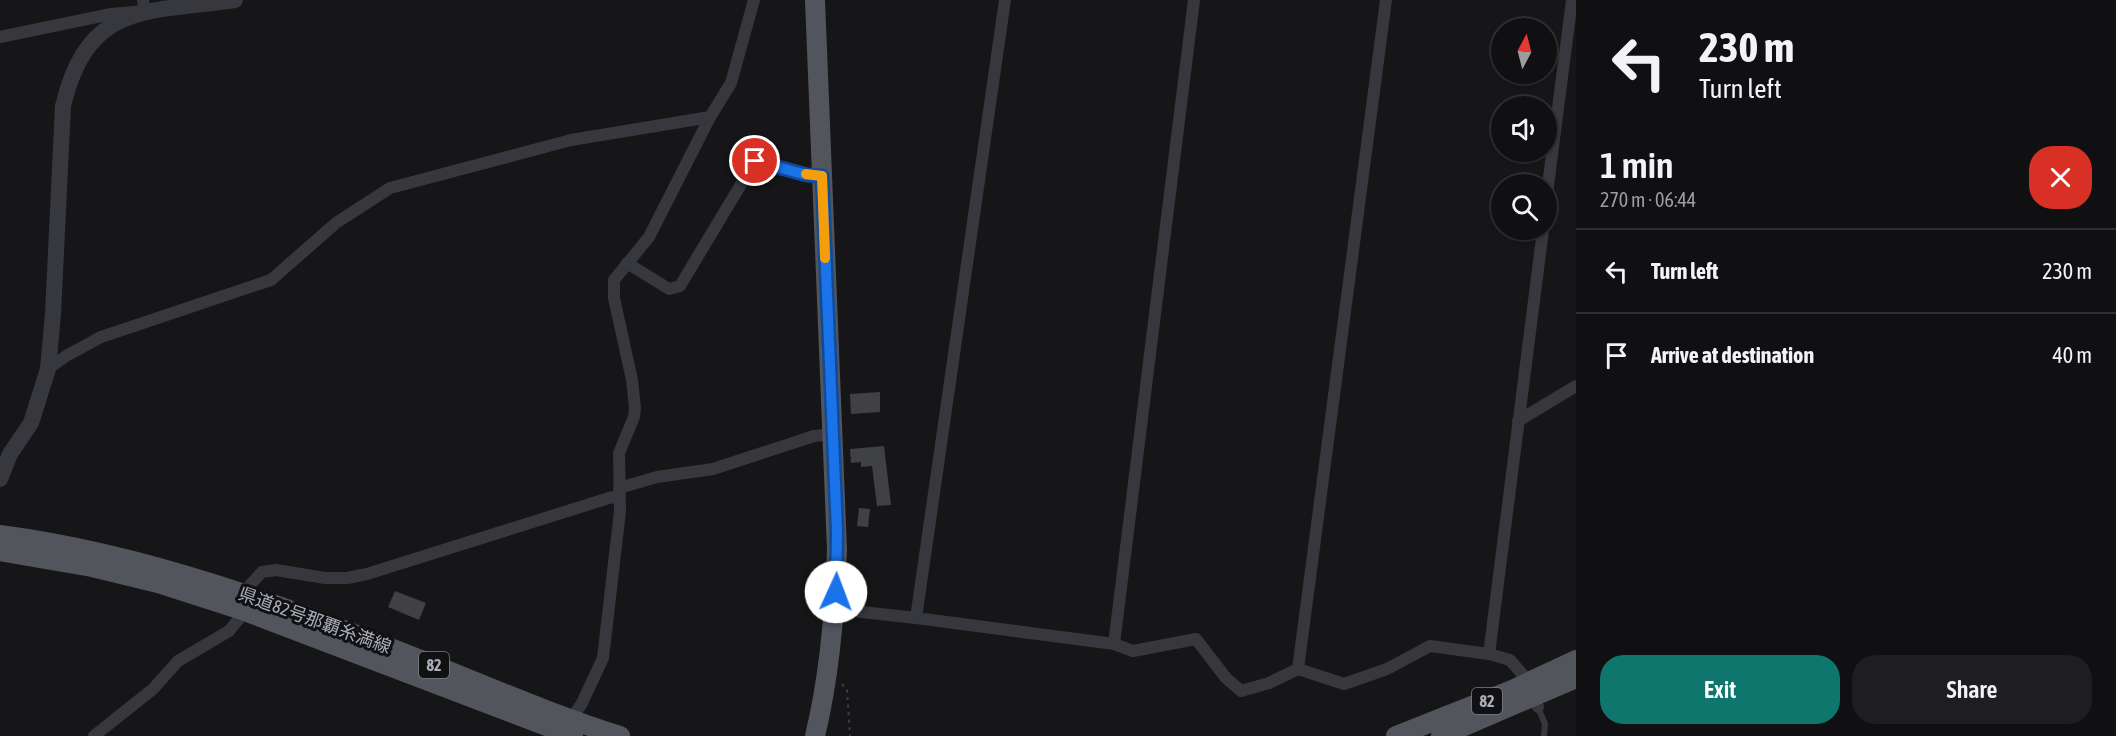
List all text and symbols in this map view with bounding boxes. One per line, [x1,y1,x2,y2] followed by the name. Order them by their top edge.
[1491,18,1557,84] north arrow
[1491,18,1557,240] map controls
[1699,23,1794,71] text: 230 m
[1600,24,1678,102] icon: left
[1699,73,1782,104] text: Turn left
[1491,96,1557,162] button: sound
[729,135,780,186] pin
[738,144,771,177] icon: arrive
[1600,144,1674,186] text: 1 min
[2029,146,2092,209] button: close
[1491,174,1557,240] button: search
[1600,188,1696,211] text: 270 m · 06:44
[1600,255,1633,288] icon: left
[1651,258,1718,284] text: Turn left
[2042,258,2092,284] text: 230 m
[1600,339,1633,372] icon: arrive
[1651,342,1814,368] text: Arrive at destination
[2052,342,2092,368] text: 40 m
[804,560,868,624] position arrow
[236,583,394,657] street label: 県道82号那覇糸満線
[419,652,449,678] road number: 82
[1600,655,1840,724] button: Exit
[1852,655,2092,724] button: Share
[1472,688,1502,714] road number: 82

